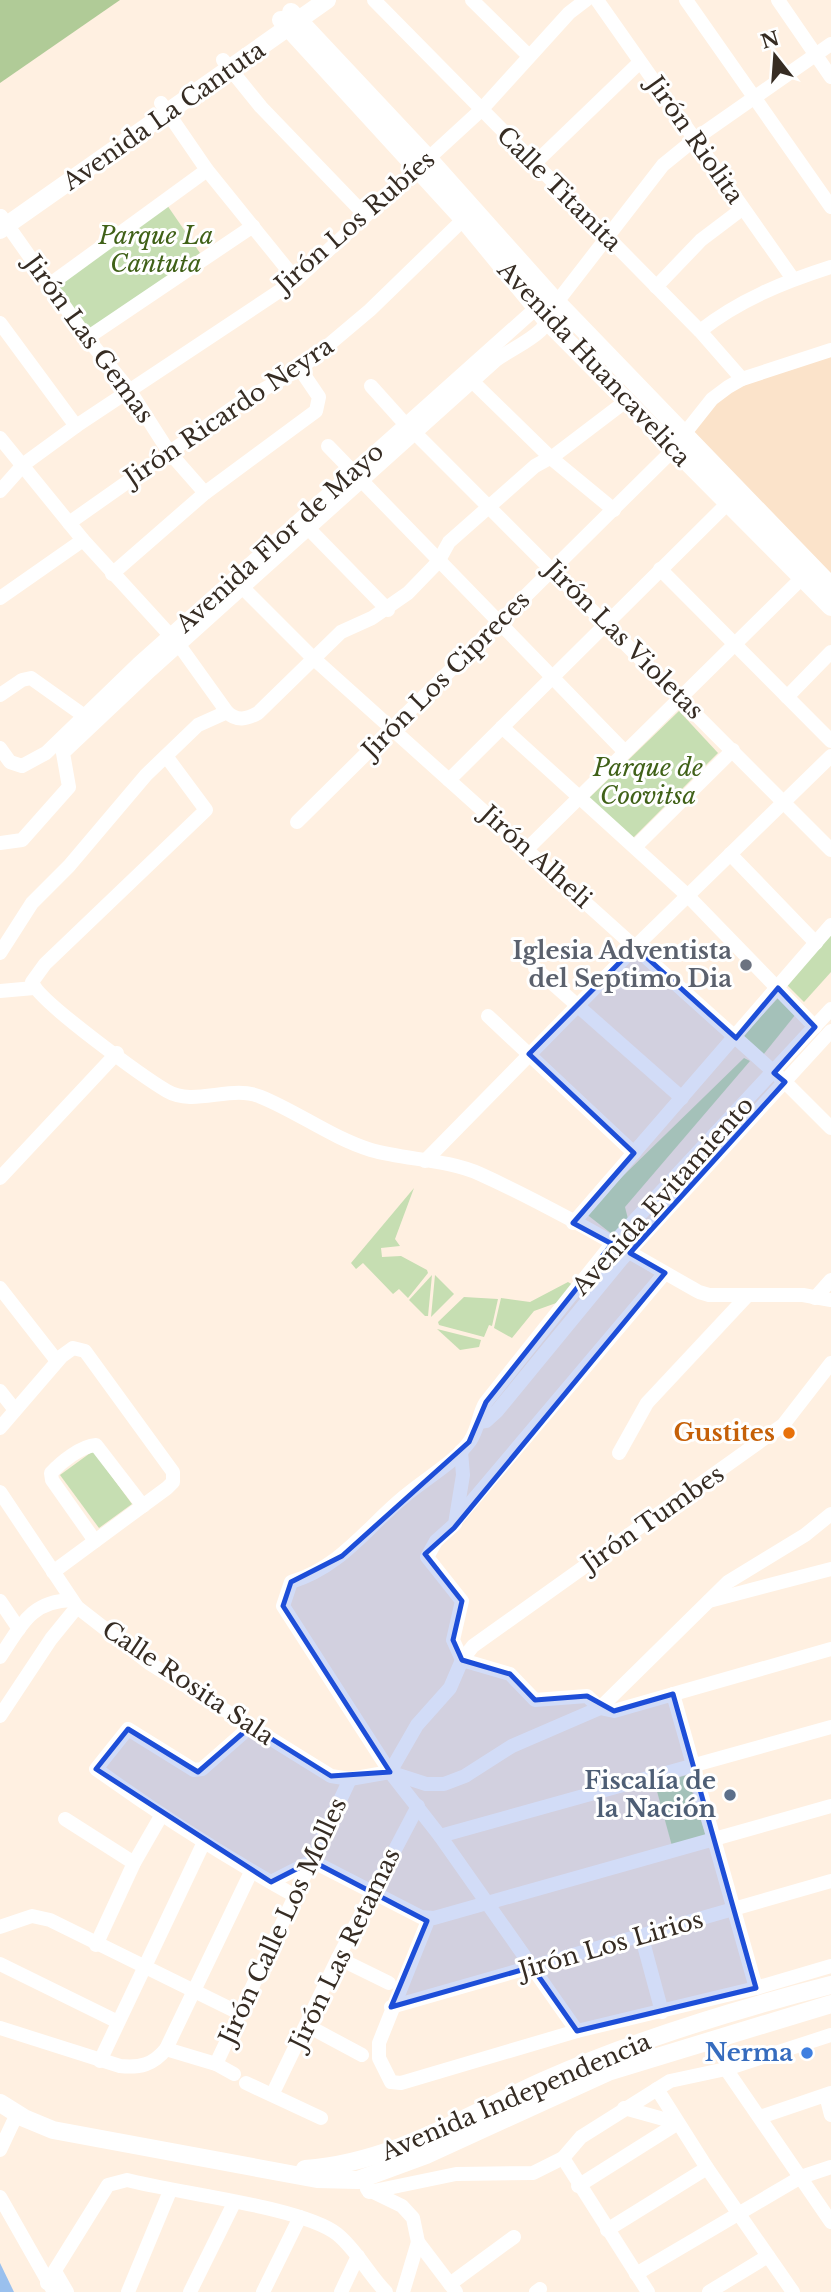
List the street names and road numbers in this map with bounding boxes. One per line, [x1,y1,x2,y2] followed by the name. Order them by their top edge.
[56,35,271,197] street label: Avenida La Cantuta
[639,68,750,210] street label: Jirón Riolita
[491,120,628,257] street label: Calle Titanita
[267,144,440,301] street label: Jirón Los Rubíes
[17,247,160,428] street label: Jirón Las Gemas
[491,255,697,472] street label: Avenida Huancavelica
[116,331,339,494] street label: Jirón Ricardo Neyra
[169,437,390,639] street label: Avenida Flor de Mayo
[537,552,710,725] street label: Jirón Las Violetas
[354,585,535,766] street label: Jirón Los Cipreces
[473,797,598,914] street label: Jirón Alheli
[565,1090,759,1302] street label: Avenida Evitamiento
[574,1459,729,1580] street label: Jirón Tumbes
[97,1614,280,1751] street label: Calle Rosita Sala
[211,1793,352,2051] street label: Jirón Calle Los Molles
[282,1843,406,2057] street label: Jirón Las Retamas
[512,1904,706,1986] street label: Jirón Los Lirios
[376,2026,655,2167] street label: Avenida Independencia

